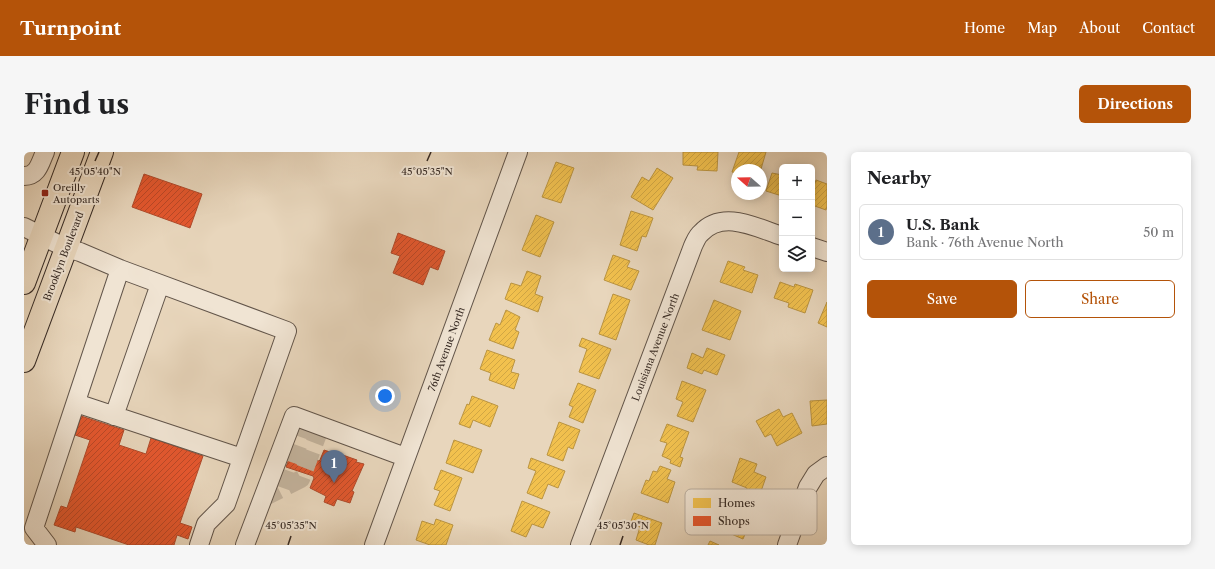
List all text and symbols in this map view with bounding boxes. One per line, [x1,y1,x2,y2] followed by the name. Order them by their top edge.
[20,17,121,40] text: Turnpoint
[964,19,1005,37] text: Home
[1027,19,1057,37] text: Map
[1079,19,1120,37] text: About
[1142,19,1195,37] text: Contact
[1079,85,1191,123] button: Directions
[24,87,129,121] text: Find us
[731,164,767,200] north arrow
[779,164,815,272] map controls
[779,164,815,200] button: +
[69,165,121,178] text: 45°05'40"N
[401,165,453,178] text: 45°05'35"N
[867,168,931,188] text: Nearby
[52,181,100,206] place label: Oreilly Autoparts
[40,188,50,198] marker: Oreilly Autoparts
[779,200,815,236] button: −
[40,210,87,303] street label: Brooklyn Boulevard
[906,215,979,234] text: U.S. Bank
[878,224,884,240] text: 1
[1143,224,1174,240] text: 50 m
[906,234,1064,250] text: Bank · 76th Avenue North
[779,236,815,272] button: layers
[867,280,1017,318] button: Save
[1025,280,1175,318] button: Share
[629,291,682,403] street label: Louisiana Avenue North
[425,304,468,393] street label: 76th Avenue North
[375,386,395,406] your location
[321,450,347,483] pin: 1
[685,489,817,535] legend
[718,496,755,510] text: Homes
[718,514,750,528] text: Shops
[265,519,317,532] text: 45°05'35"N
[597,519,649,532] text: 45°05'30"N

